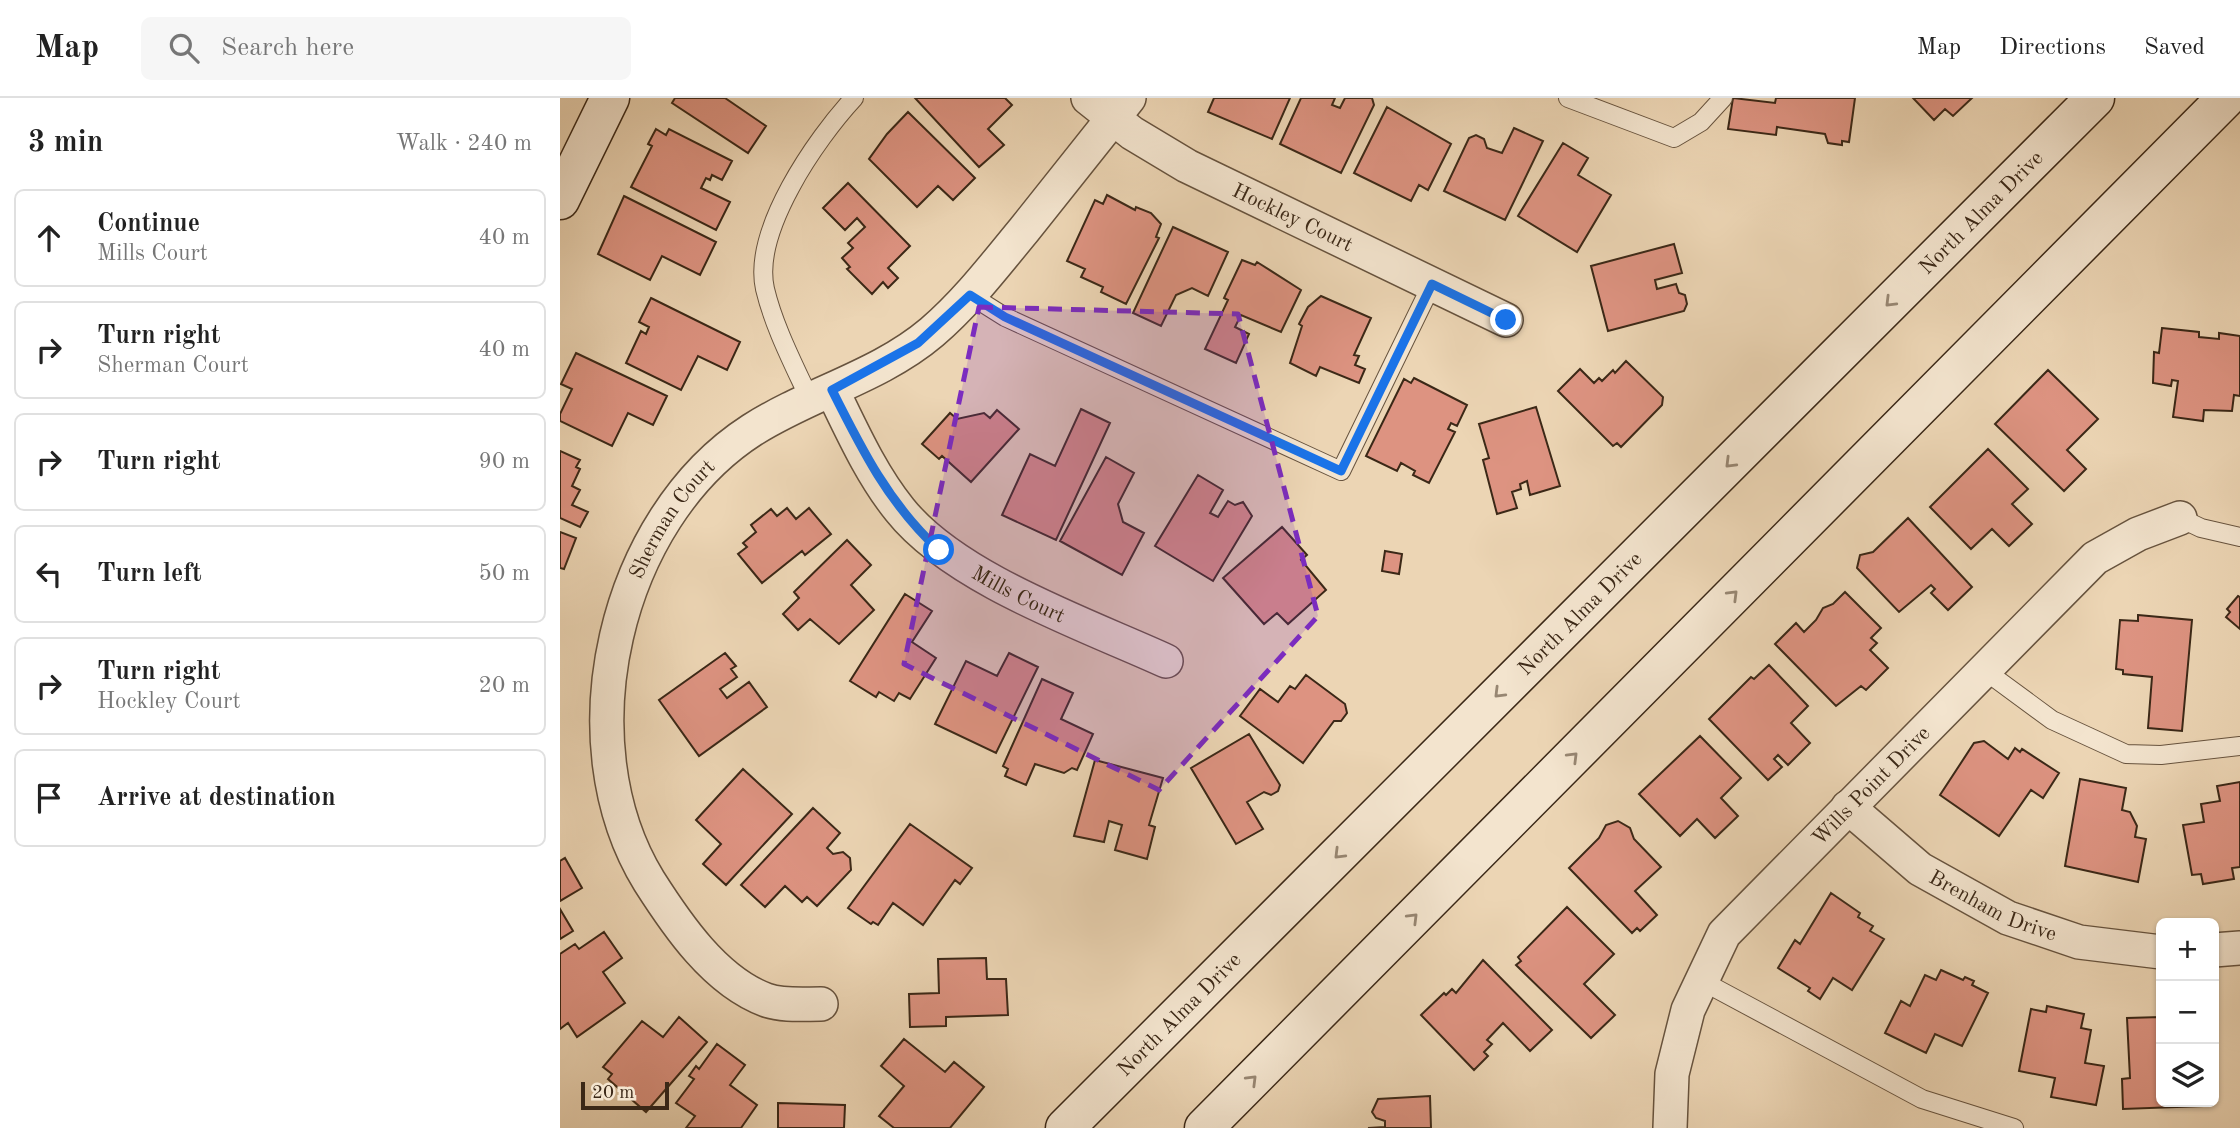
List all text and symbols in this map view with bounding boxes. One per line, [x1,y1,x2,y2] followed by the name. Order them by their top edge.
[141,17,631,80] search box
[165,29,203,67] icon: search
[35,32,99,65] text: Map
[221,35,354,61] text: Search here
[1917,36,1961,60] text: Map
[1999,36,2106,60] text: Directions
[2144,36,2205,60] text: Saved
[28,128,103,158] text: 3 min
[396,132,532,155] text: Walk · 240 m
[1916,148,2048,279] street label: North Alma Drive
[1229,181,1356,256] street label: Hockley Court
[97,211,200,237] text: Continue
[30,219,68,257] icon: ahead
[479,226,530,249] text: 40 m
[97,242,208,265] text: Mills Court
[1886,294,1899,307] one-way arrow
[1490,304,1521,335] route end
[97,323,220,349] text: Turn right
[30,331,68,369] icon: right
[479,338,530,361] text: 40 m
[97,354,249,377] text: Sherman Court
[30,443,68,481] icon: right
[97,449,220,475] text: Turn right
[479,450,530,473] text: 90 m
[1725,455,1738,468] one-way arrow
[627,456,719,582] street label: Sherman Court
[923,534,954,565] route start
[1515,549,1647,680] street label: North Alma Drive
[30,555,68,593] icon: left
[97,561,202,587] text: Turn left
[479,562,530,585] text: 50 m
[968,563,1068,628] street label: Mills Court
[1725,591,1737,603] one-way arrow
[97,659,220,685] text: Turn right
[30,667,68,705] icon: right
[479,674,530,697] text: 20 m
[1495,685,1508,698] one-way arrow
[97,690,241,713] text: Hockley Court
[1809,723,1935,850] street label: Wills Point Drive
[1564,752,1577,765] one-way arrow
[30,779,68,817] icon: arrive
[97,785,336,811] text: Arrive at destination
[1334,846,1347,859] one-way arrow
[1925,867,2059,946] street label: Brenham Drive
[1404,913,1417,926] one-way arrow
[2156,918,2219,1107] map controls
[2156,918,2219,981] button: +
[1114,949,1246,1081] street label: North Alma Drive
[2156,981,2219,1044] button: −
[2156,1044,2219,1107] button: layers
[1244,1075,1257,1088] one-way arrow
[581,1079,668,1111] scale bar
[592,1084,634,1103] text: 20 m

